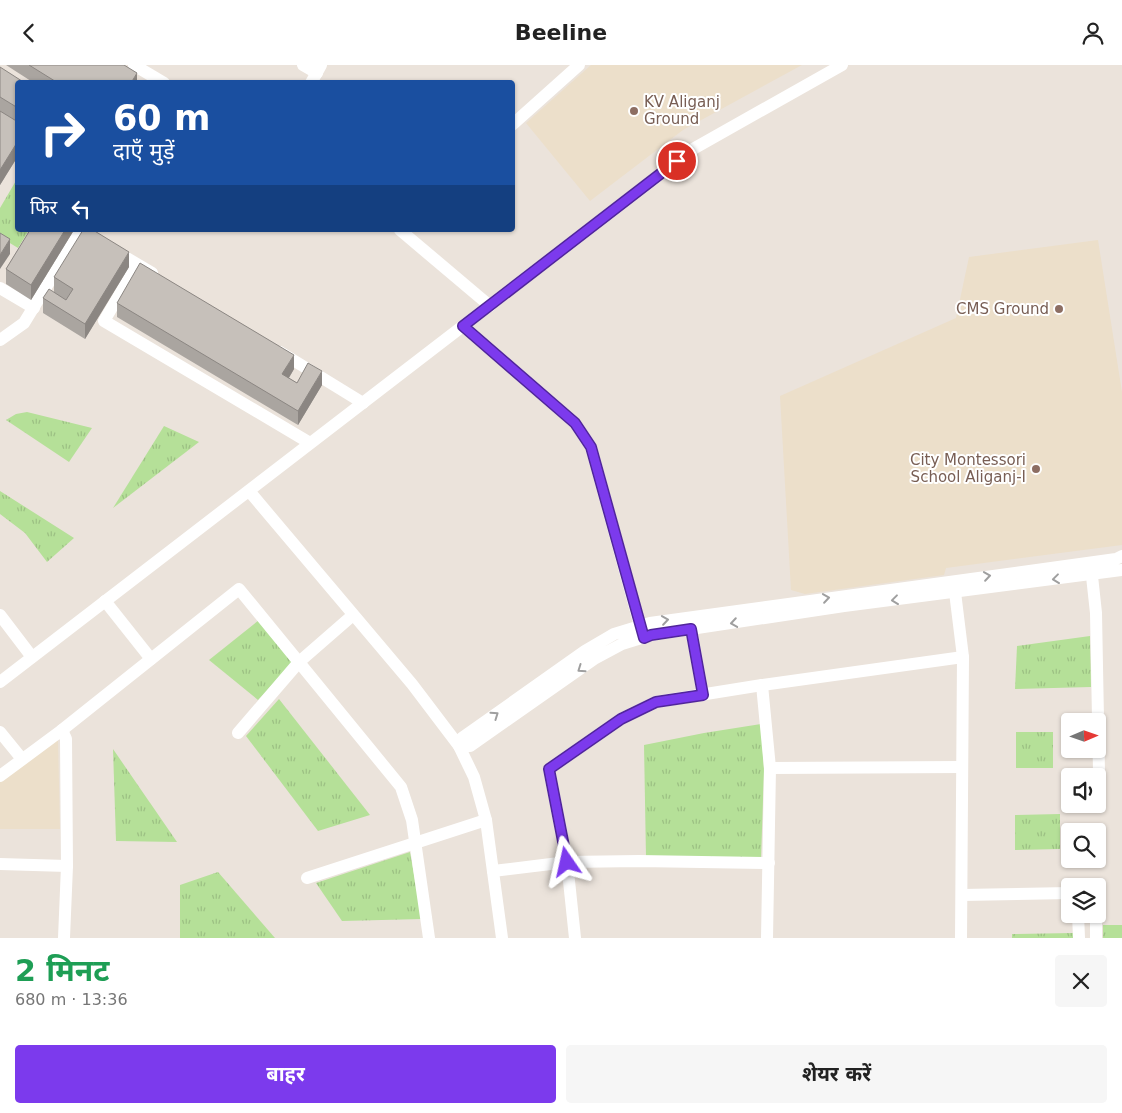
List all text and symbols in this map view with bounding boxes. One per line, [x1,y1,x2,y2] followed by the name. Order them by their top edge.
[15,19,43,47] icon: back
[1079,19,1107,47] icon: person
[515,20,607,45] text: Beeline
[644,93,720,128] place label: KV Aliganj Ground
[113,98,210,138] text: 60 m
[30,100,95,165] icon: right
[628,105,640,117] marker: KV Aliganj Ground
[113,139,174,164] text: दाएँ मुड़ें
[656,140,698,182] pin
[663,147,691,175] icon: arrive
[67,195,95,223] icon: left
[30,196,57,218] text: फिर
[956,300,1049,318] place label: CMS Ground
[1053,303,1065,315] marker: CMS Ground
[910,451,1026,486] place label: City Montessori School Aliganj-I
[1030,463,1042,475] marker: City Montessori School Aliganj-I
[983,572,992,582] one-way arrow
[1052,573,1061,583] one-way arrow
[822,594,831,604] one-way arrow
[891,594,899,605] one-way arrow
[661,616,670,626] one-way arrow
[730,617,738,628] one-way arrow
[577,663,587,672] one-way arrow
[489,712,498,721] one-way arrow
[1061,713,1106,757] north arrow
[1061,713,1106,923] map controls
[1061,768,1106,813] button: sound
[1061,823,1106,868] button: search
[540,835,592,887] position arrow
[1061,878,1106,923] button: layers
[15,953,109,988] text: 2 मिनट
[1055,955,1107,1007] button: close
[15,990,128,1009] text: 680 m · 13:36
[15,1045,556,1103] button: बाहर
[566,1045,1107,1103] button: शेयर करें

